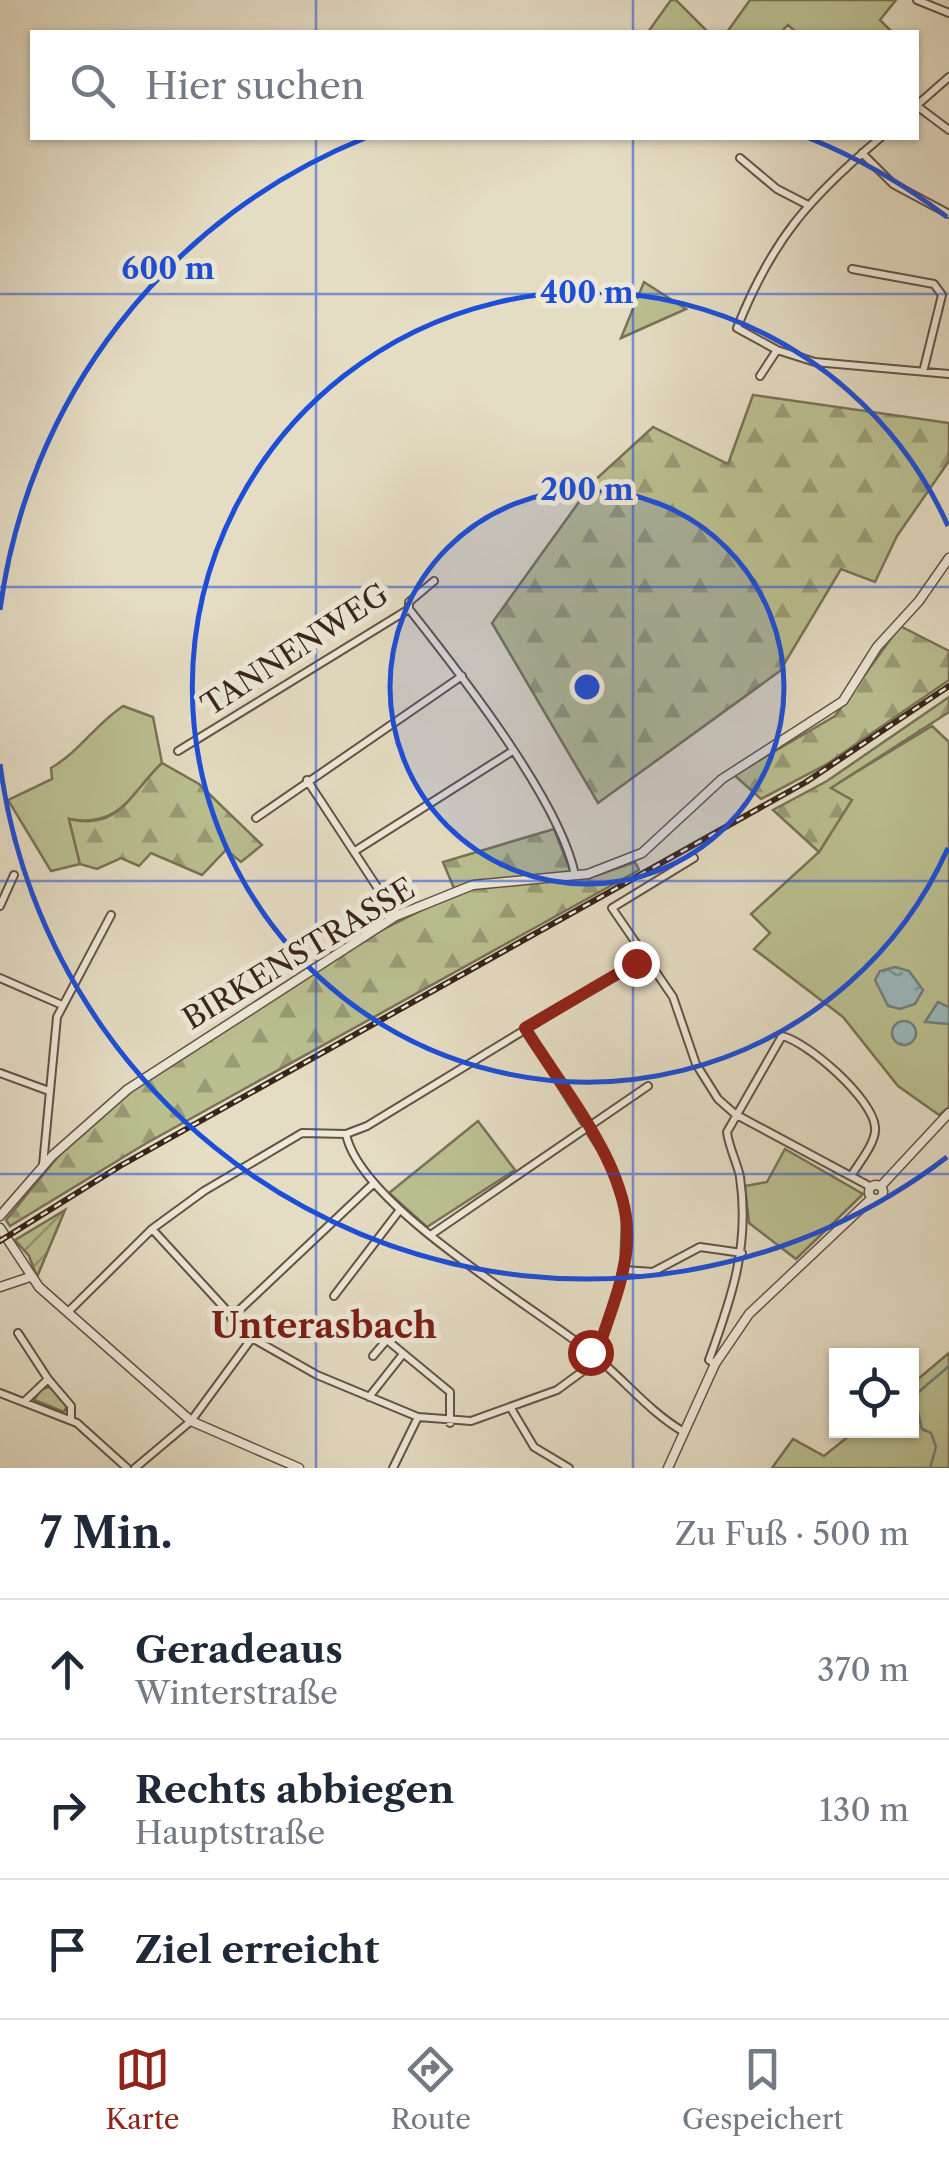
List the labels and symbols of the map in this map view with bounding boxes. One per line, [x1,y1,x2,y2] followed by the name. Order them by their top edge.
[121,250,215,287] text: 600 m
[540,274,634,311] text: 400 m
[540,471,634,508] text: 200 m
[194,575,395,724] street label: TANNENWEG
[569,669,605,705] centre of rings
[176,870,421,1037] street label: BIRKENSTRASSE
[614,941,660,987] route end
[211,1304,437,1347] district label: Unterasbach
[568,1330,614,1376] route start

